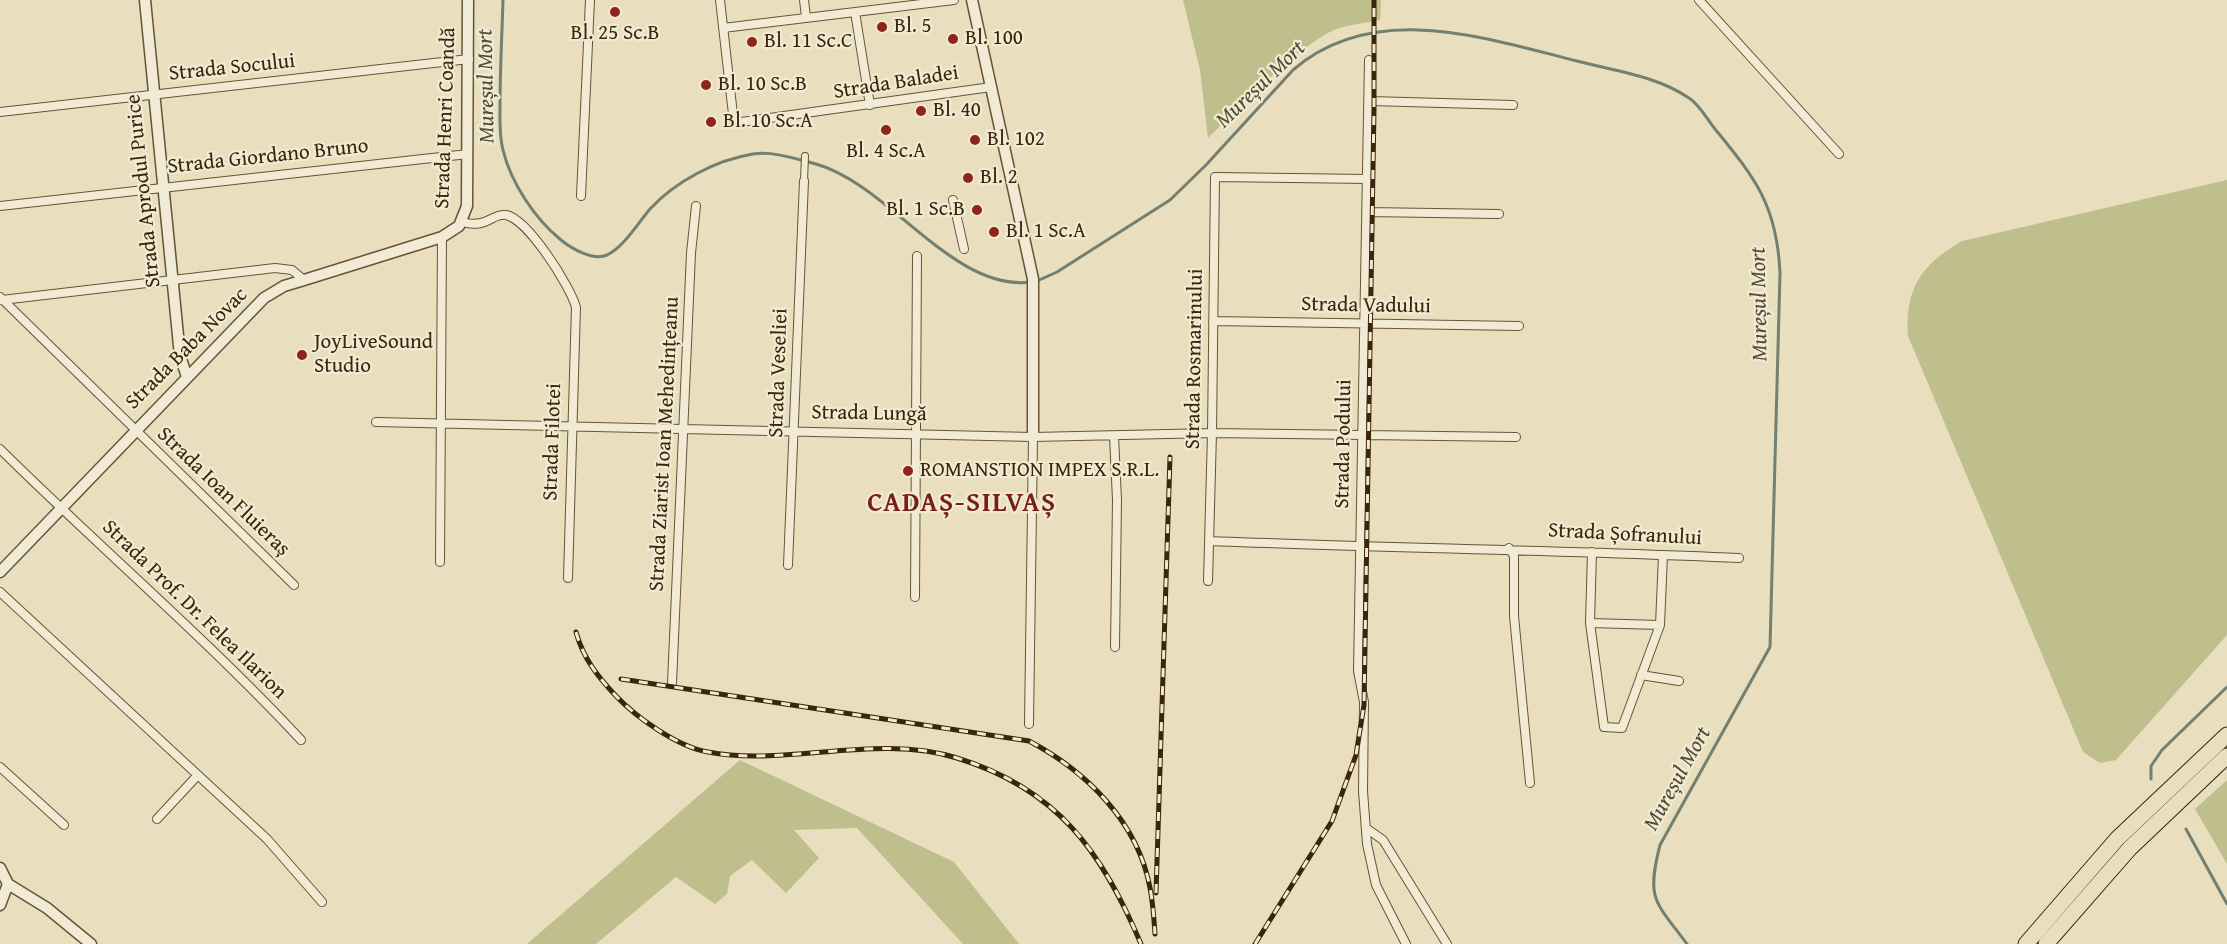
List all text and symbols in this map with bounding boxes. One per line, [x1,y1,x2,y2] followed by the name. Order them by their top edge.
[608,5,622,19] marker: Bl. 25 Sc.B
[894,14,932,40] place label: Bl. 5
[875,20,889,34] marker: Bl. 5
[571,21,659,47] place label: Bl. 25 Sc.B
[965,26,1023,52] place label: Bl. 100
[430,27,462,209] street label: Strada Henri Coandă
[473,29,501,143] water label: Mureșul Mort
[764,29,852,55] place label: Bl. 11 Sc.C
[946,32,960,46] marker: Bl. 100
[745,35,759,49] marker: Bl. 11 Sc.C
[1211,36,1311,134] water label: Mureșul Mort
[168,49,296,87] street label: Strada Socului
[832,61,960,105] street label: Strada Baladei
[718,72,807,98] place label: Bl. 10 Sc.B
[699,78,713,92] marker: Bl. 10 Sc.B
[121,93,167,289] street label: Strada Aprodul Purice
[933,98,981,124] place label: Bl. 40
[914,104,928,118] marker: Bl. 40
[723,109,813,135] place label: Bl. 10 Sc.A
[704,115,718,129] marker: Bl. 10 Sc.A
[879,123,893,137] marker: Bl. 4 Sc.A
[987,127,1045,153] place label: Bl. 102
[968,133,982,147] marker: Bl. 102
[166,134,370,180] street label: Strada Giordano Bruno
[846,139,926,165] place label: Bl. 4 Sc.A
[980,165,1018,191] place label: Bl. 2
[961,171,975,185] marker: Bl. 2
[886,197,965,223] place label: Bl. 1 Sc.B
[970,203,984,217] marker: Bl. 1 Sc.B
[1006,219,1086,245] place label: Bl. 1 Sc.A
[987,225,1001,239] marker: Bl. 1 Sc.A
[1746,247,1774,361] water label: Mureșul Mort
[1181,268,1209,450] street label: Strada Rosmarinului
[121,283,253,415] street label: Strada Baba Novac
[1301,292,1431,320] street label: Strada Vadului
[645,296,685,592] street label: Strada Ziarist Ioan Mehedințeanu
[764,308,794,438] street label: Strada Veseliei
[314,330,433,380] place label: JoyLiveSound Studio
[295,348,309,362] marker: JoyLiveSound Studio
[1330,379,1358,509] street label: Strada Podului
[538,383,568,501] street label: Strada Filotei
[811,400,927,428] street label: Strada Lungă
[151,422,295,562] street label: Strada Ioan Fluieraș
[920,458,1159,484] place label: ROMANSTION IMPEX S.R.L.
[901,464,915,478] marker: ROMANSTION IMPEX S.R.L.
[867,488,1057,520] district label: CADAȘ-SILVAȘ
[96,515,292,705] street label: Strada Prof. Dr. Felea Ilarion
[1547,518,1703,552] street label: Strada Șofranului
[1639,723,1717,835] water label: Mureșul Mort

